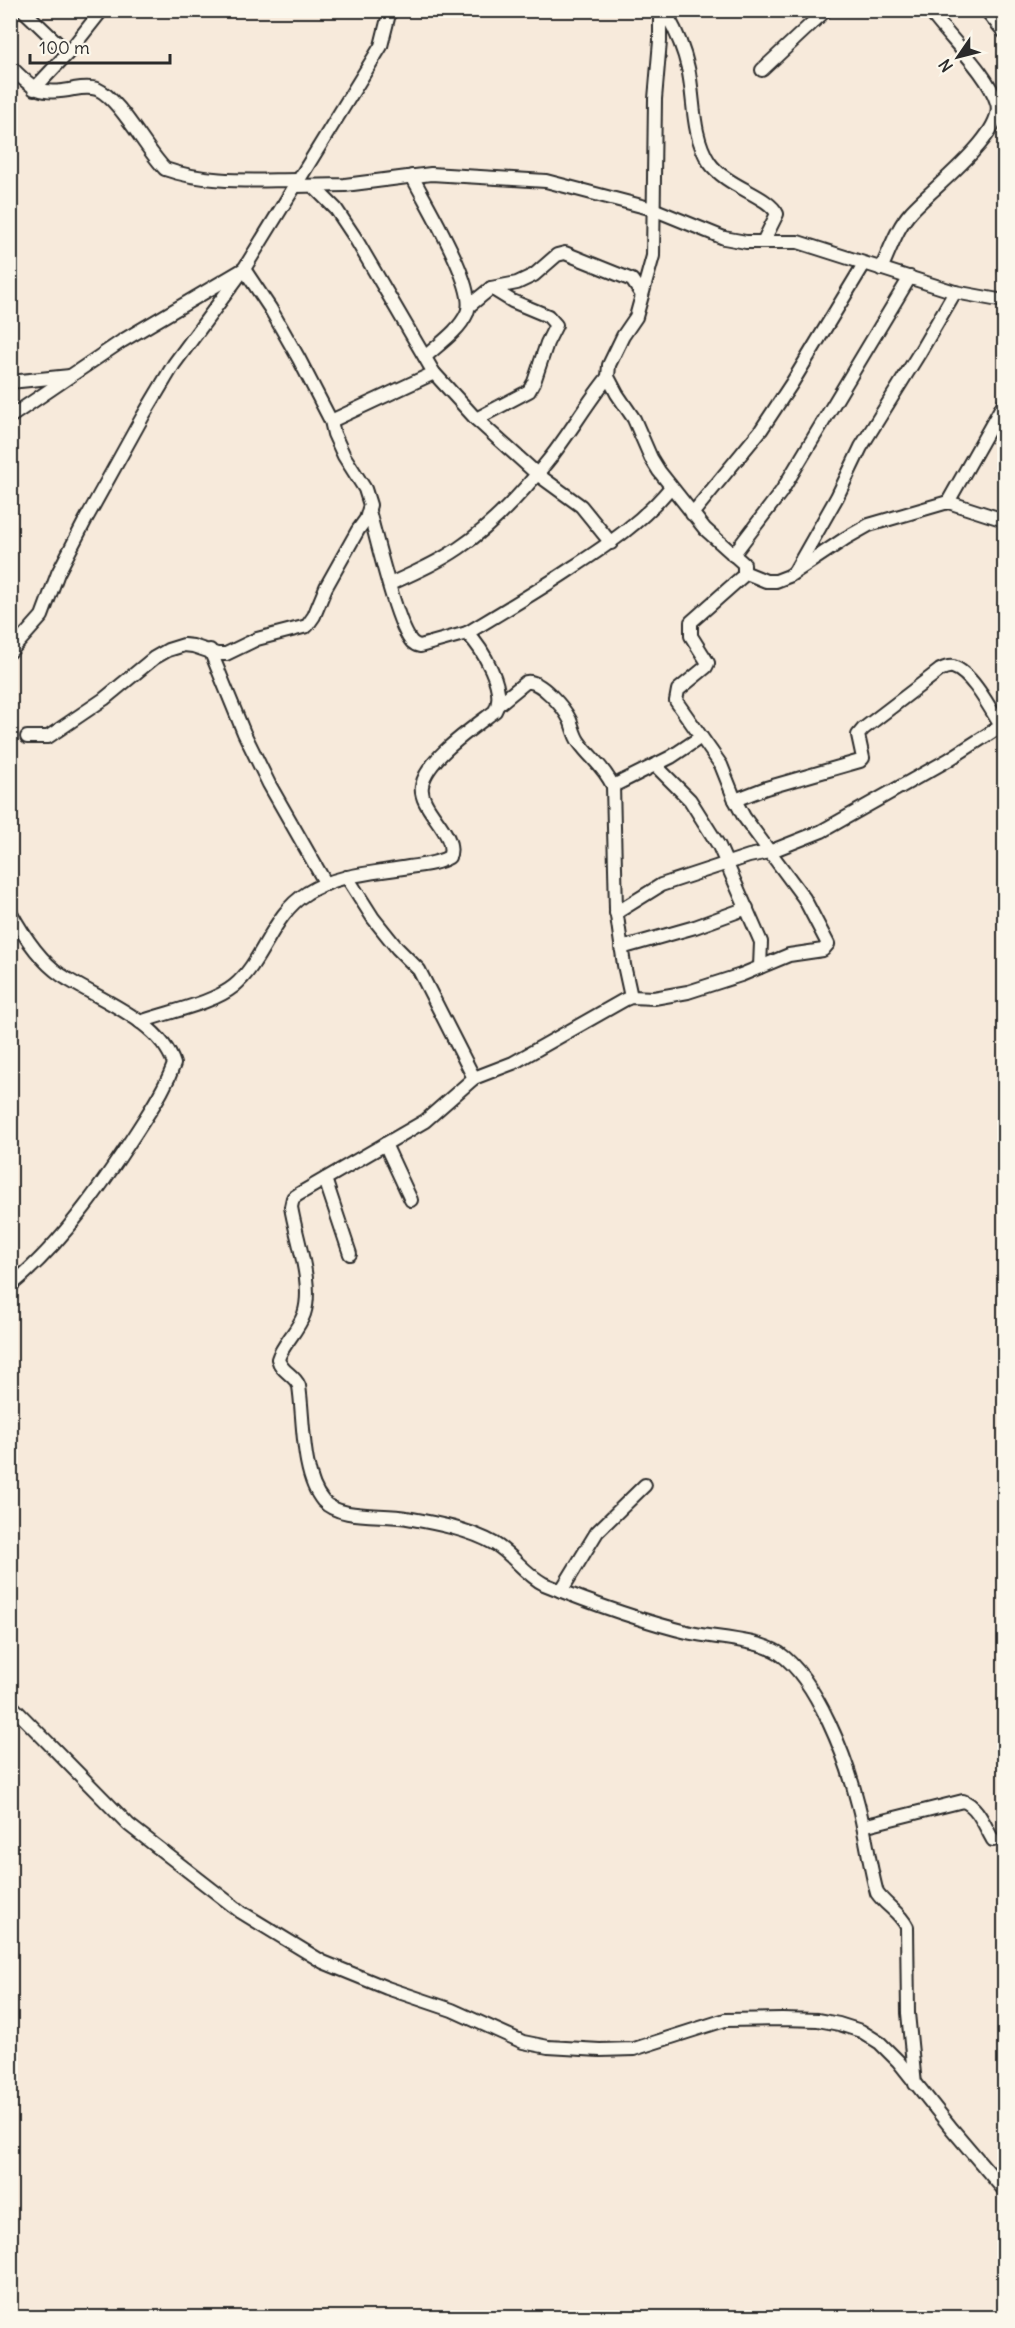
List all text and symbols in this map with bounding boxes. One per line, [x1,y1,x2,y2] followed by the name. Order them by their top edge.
[30,27,170,65] scale bar
[928,27,988,87] north arrow
[39,36,90,59] text: 100 m
[934,55,957,76] text: N

